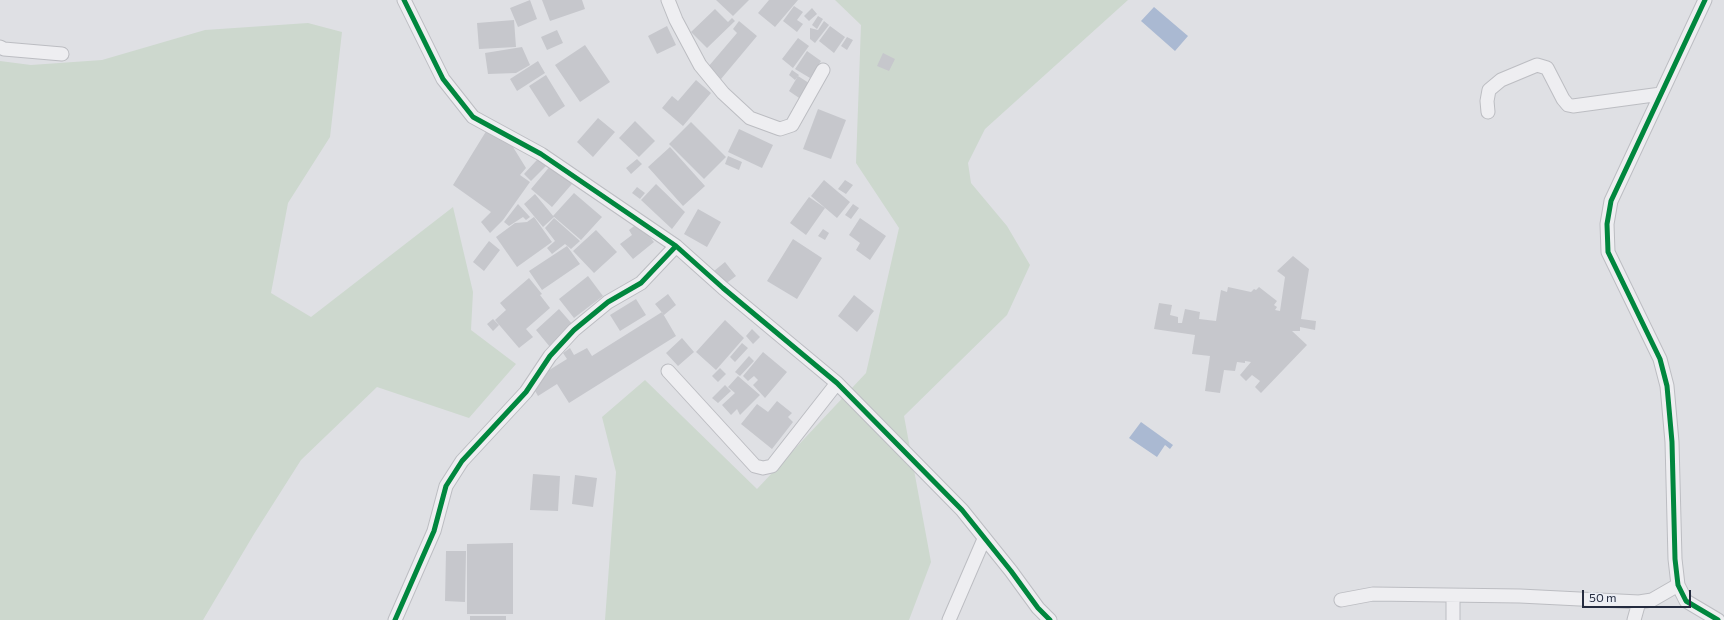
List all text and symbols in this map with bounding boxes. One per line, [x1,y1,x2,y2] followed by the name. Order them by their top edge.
[1584,582,1693,608] scale bar
[1589,590,1617,604] text: 50 m

